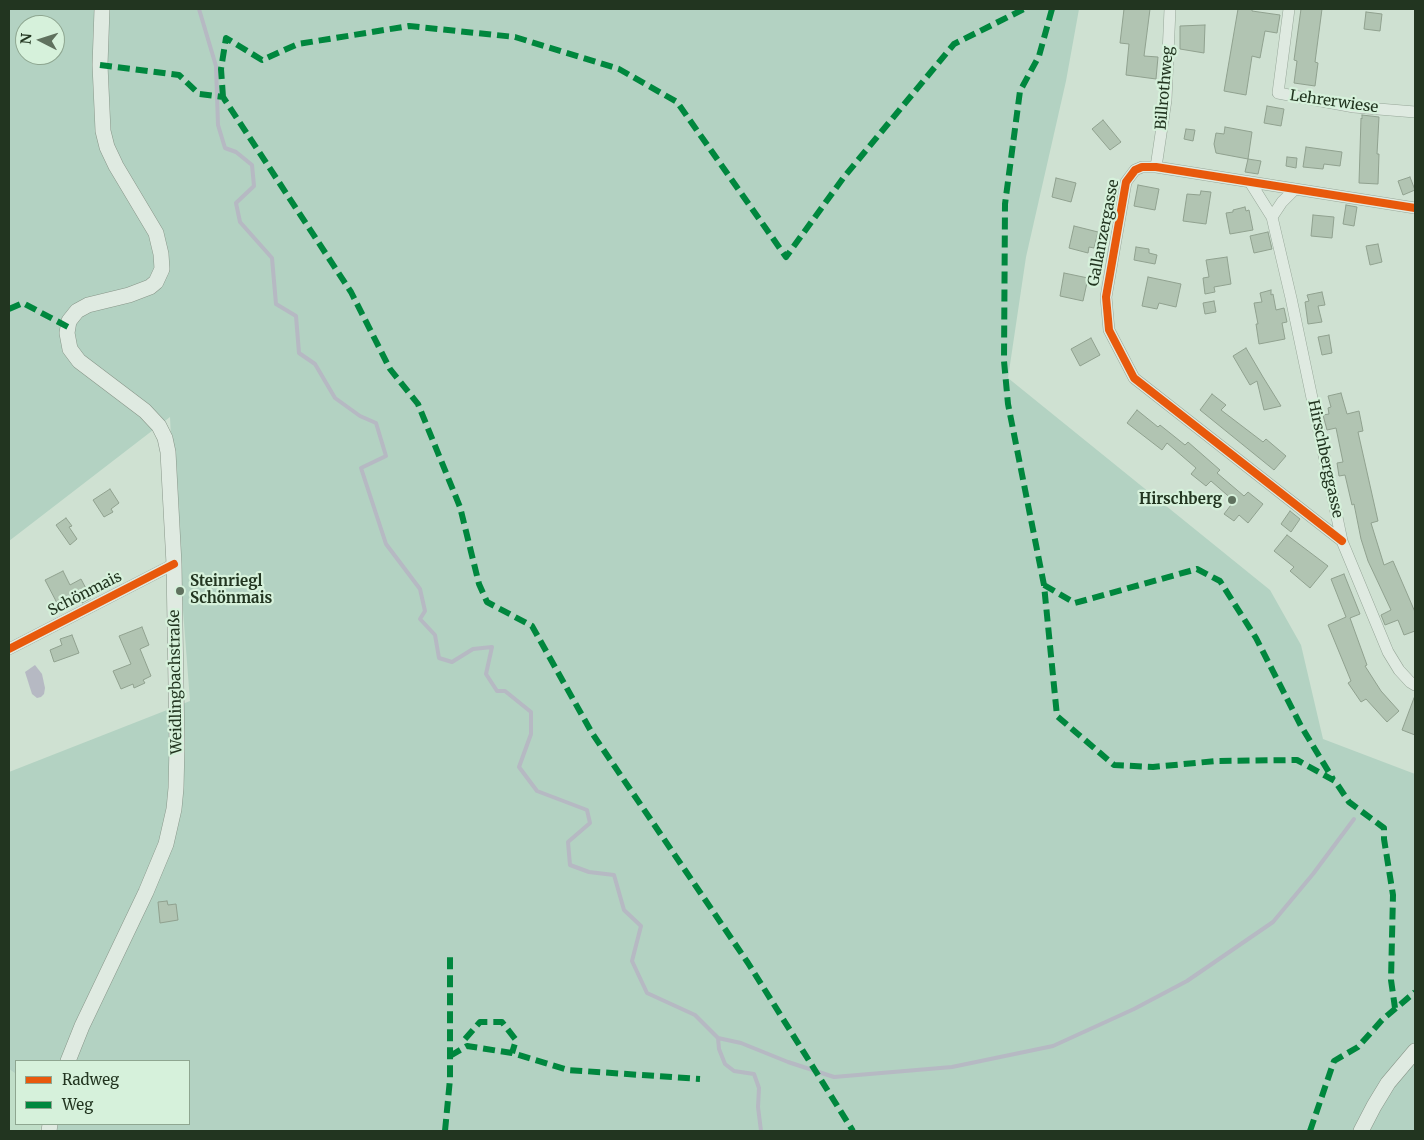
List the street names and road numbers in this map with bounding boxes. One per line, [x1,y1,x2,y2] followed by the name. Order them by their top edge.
[1152,45,1178,131] street label: Billrothweg
[1289,87,1379,117] street label: Lehrerwiese
[1085,178,1123,288] street label: Gallanzergasse
[1304,398,1346,520] street label: Hirschberggasse
[45,568,125,620] street label: Schönmais
[166,610,186,754] street label: Weidlingbachstraße

